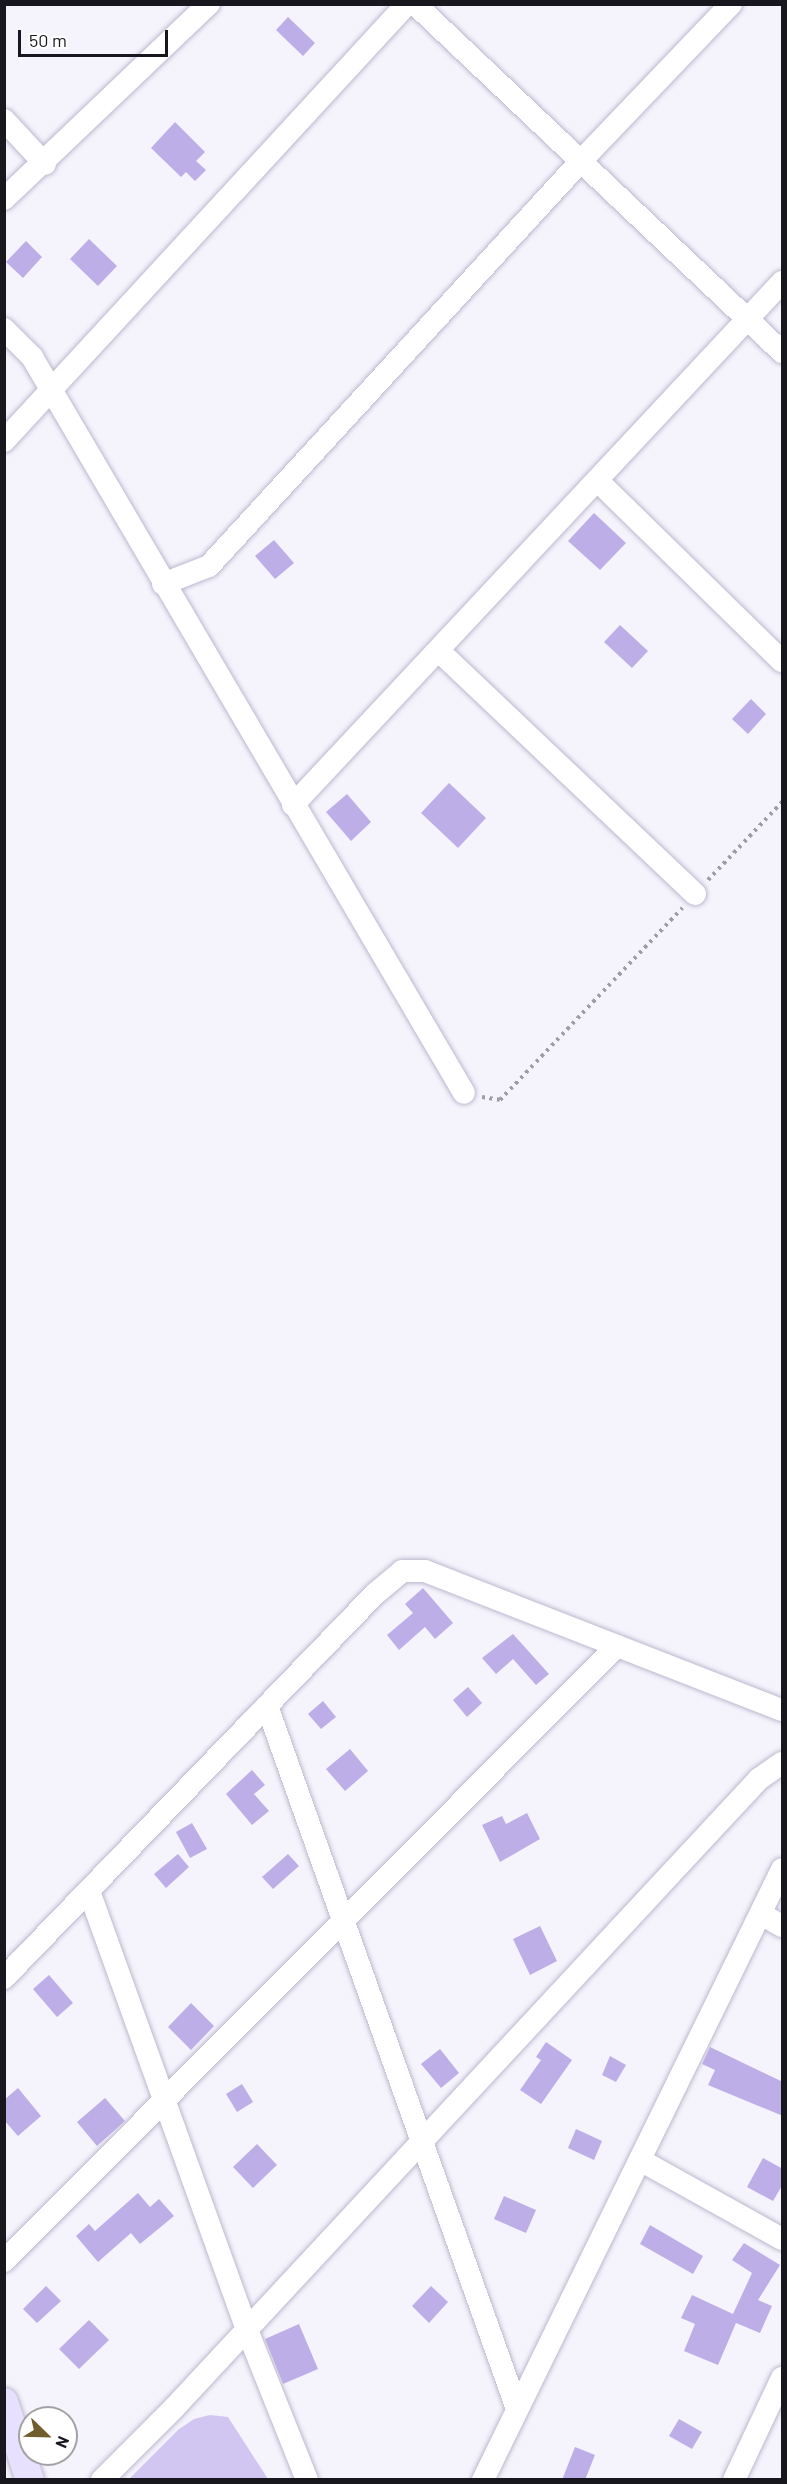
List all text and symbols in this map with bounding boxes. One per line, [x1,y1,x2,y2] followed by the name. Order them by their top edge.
[21,18,171,56] scale bar
[29,29,67,51] text: 50 m
[18,2406,78,2466] north arrow
[52,2434,74,2451] text: N

